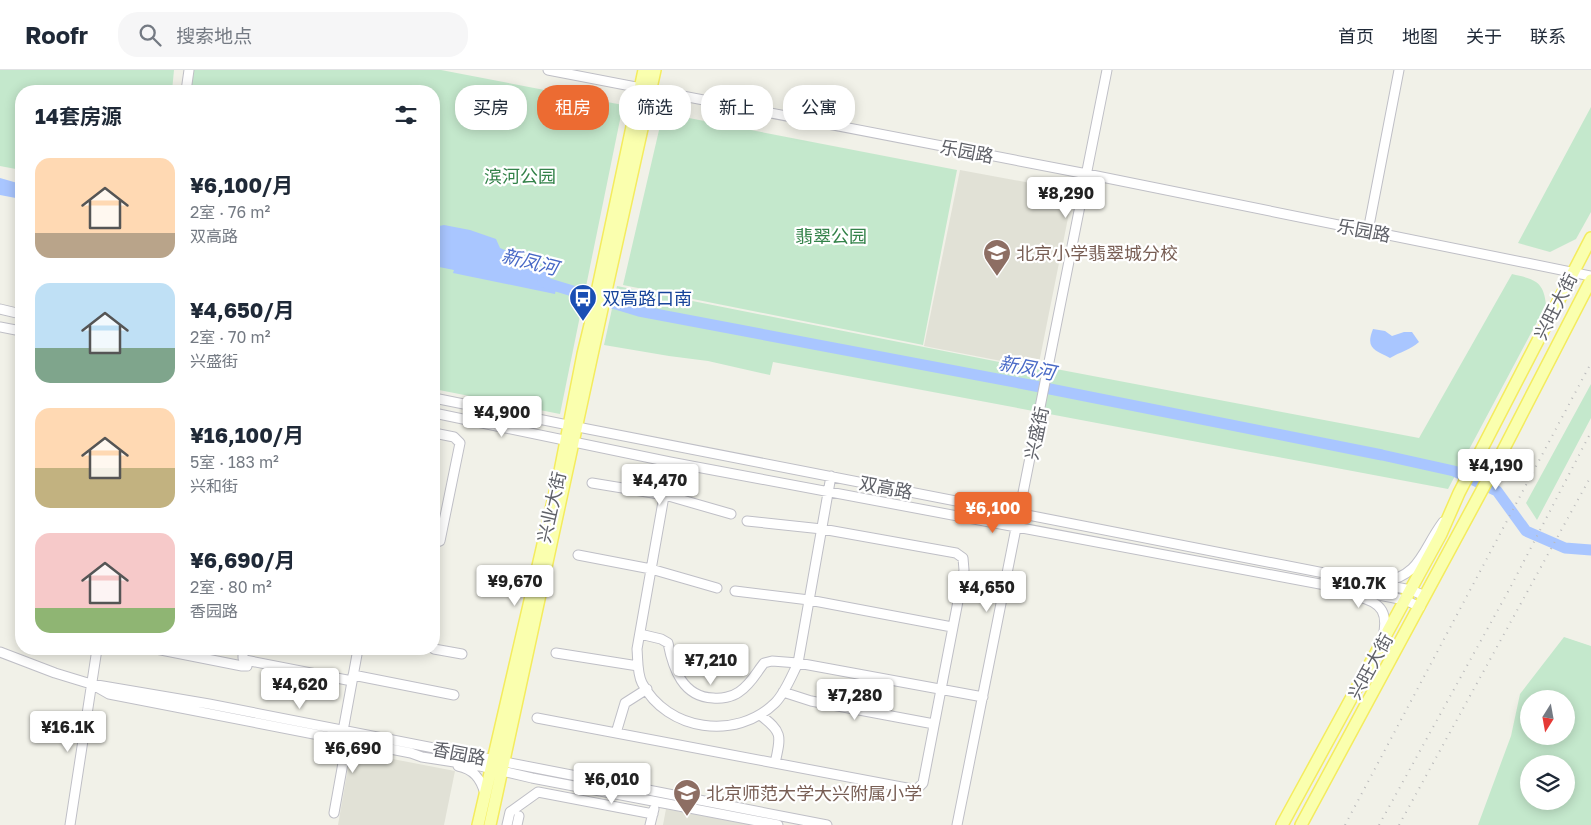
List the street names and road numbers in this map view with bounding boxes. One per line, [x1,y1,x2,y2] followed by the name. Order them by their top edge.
[938,135,996,167] street label: 乐园路
[1335,214,1393,246] street label: 乐园路
[1529,269,1581,343] street label: 兴旺大街
[1020,404,1052,462] street label: 兴盛街
[532,469,570,545] street label: 兴业大街
[857,471,915,503] street label: 双高路
[1343,629,1397,703] street label: 兴旺大街
[430,737,488,769] street label: 香园路

